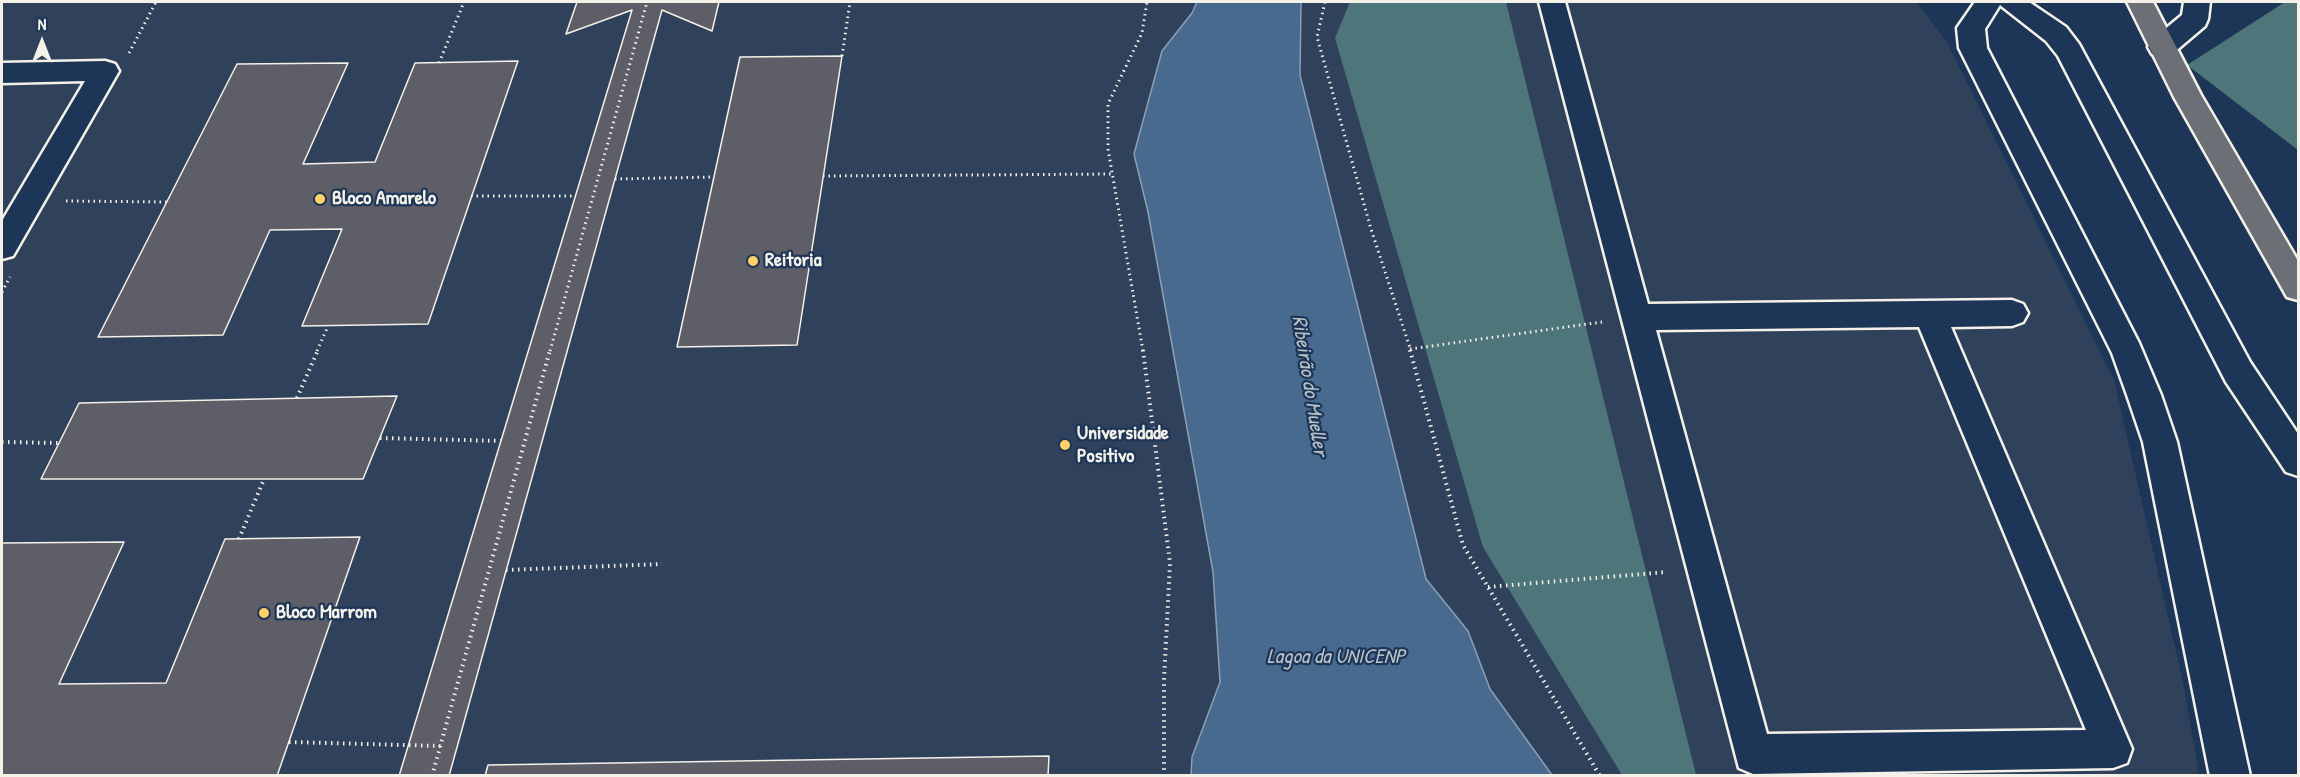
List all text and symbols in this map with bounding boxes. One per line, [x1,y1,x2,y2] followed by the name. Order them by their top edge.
[12,12,72,72] north arrow
[38,13,46,35] text: N
[332,187,436,211] place label: Bloco Amarelo
[313,192,327,206] marker: Bloco Amarelo
[765,249,821,273] place label: Reitoria
[746,254,760,268] marker: Reitoria
[1285,314,1333,458] water label: Ribeirão do Mueller
[1077,422,1169,469] place label: Universidade Positivo
[1058,438,1072,452] marker: Universidade Positivo
[276,601,377,625] place label: Bloco Marrom
[257,606,271,620] marker: Bloco Marrom
[1267,644,1405,670] water label: Lagoa da UNICENP

